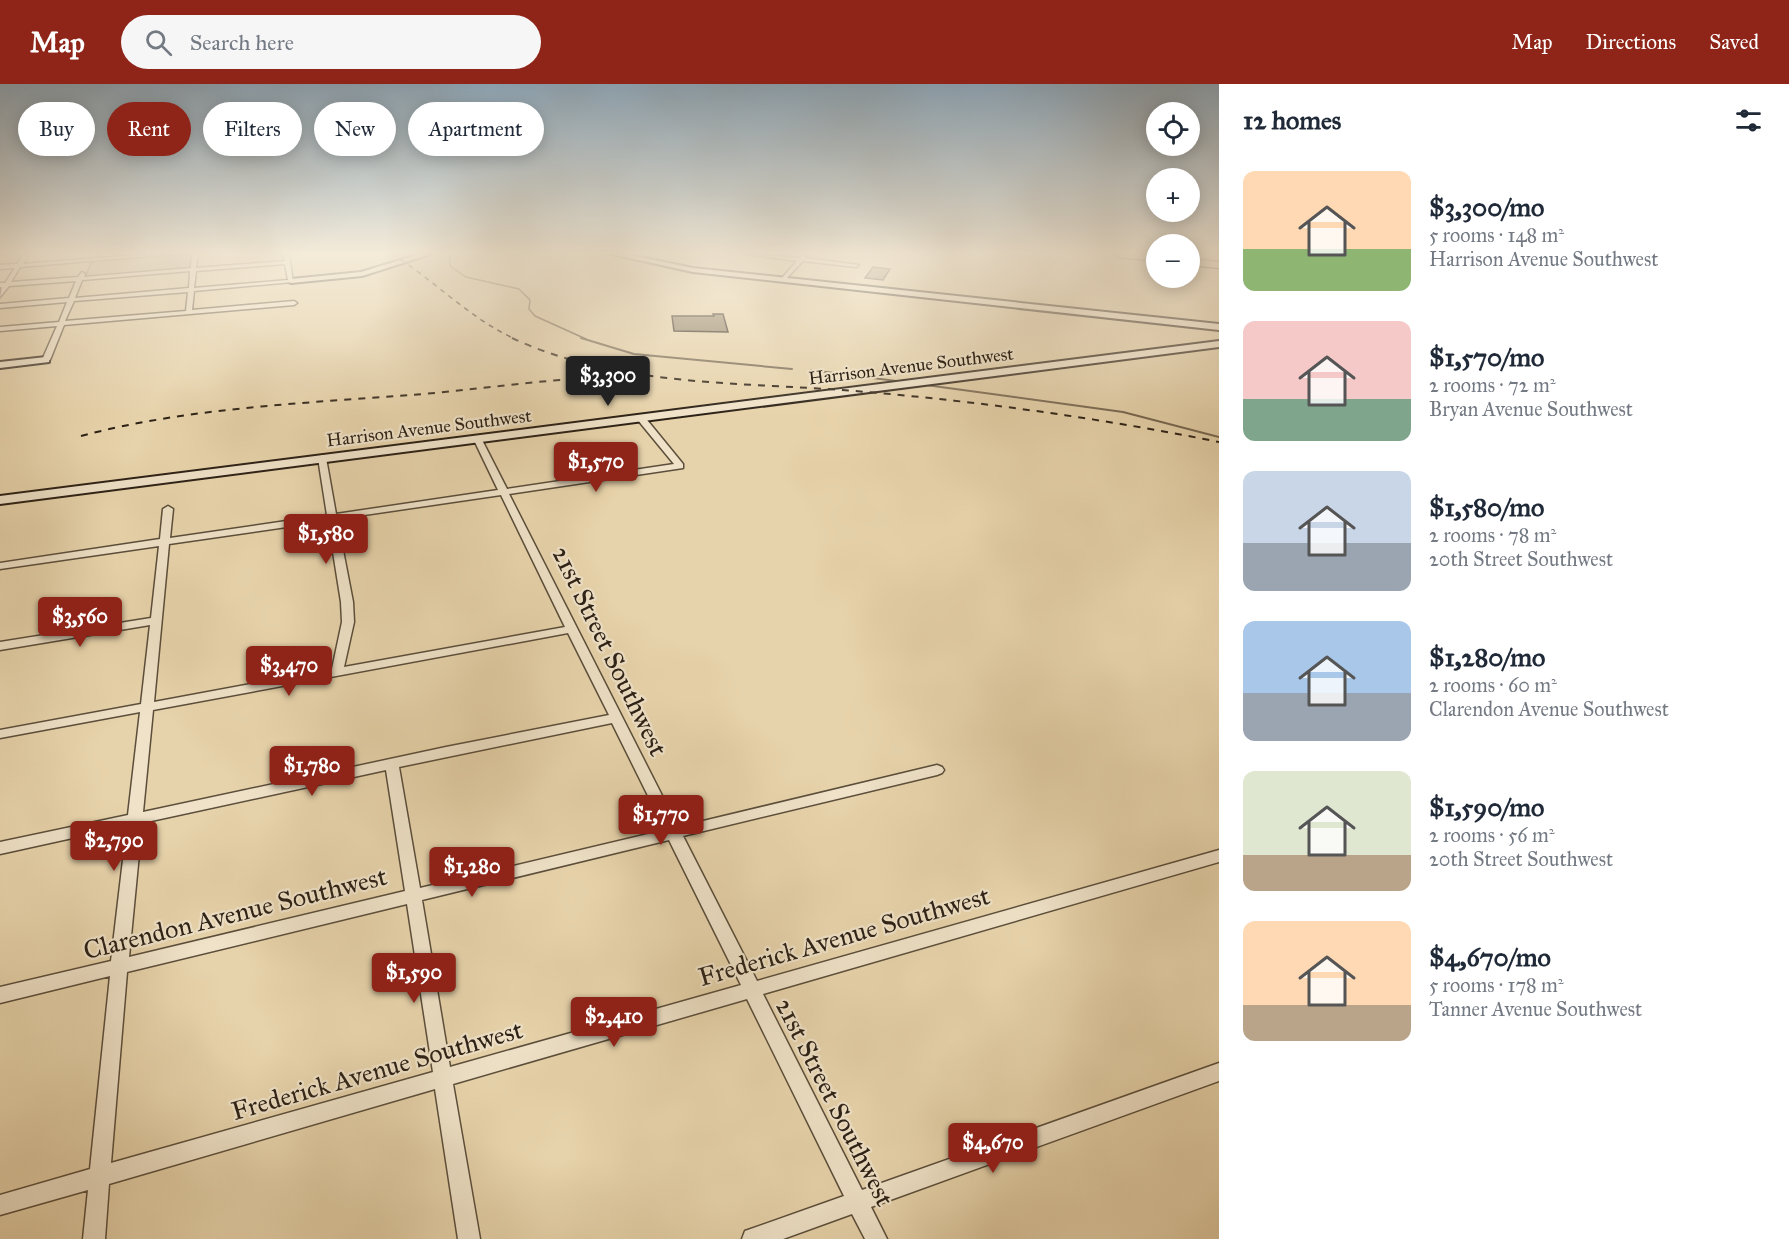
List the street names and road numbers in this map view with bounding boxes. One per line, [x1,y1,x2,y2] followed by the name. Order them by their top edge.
[807,342,1015,389] street label: Harrison Avenue Southwest
[325,404,533,451] street label: Harrison Avenue Southwest
[545,541,675,761] street label: 21st Street Southwest
[80,860,390,966] street label: Clarendon Avenue Southwest
[695,879,993,993] street label: Frederick Avenue Southwest
[769,993,901,1211] street label: 21st Street Southwest
[228,1013,526,1127] street label: Frederick Avenue Southwest

